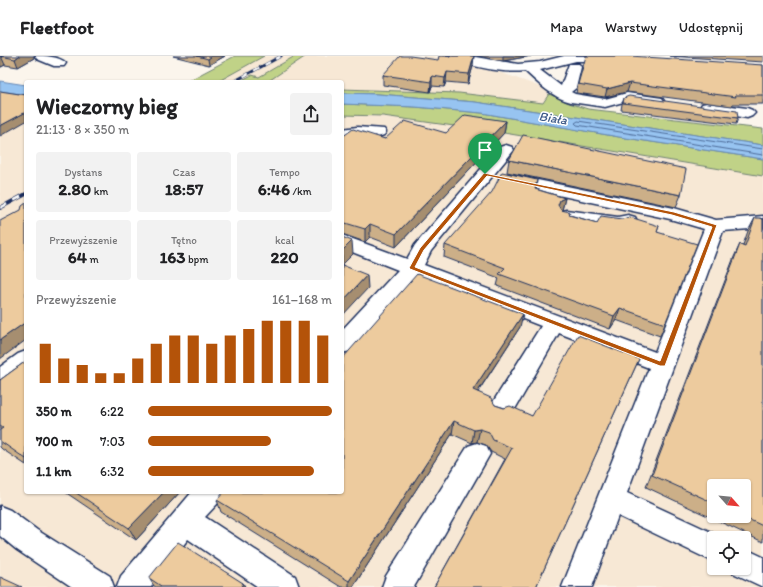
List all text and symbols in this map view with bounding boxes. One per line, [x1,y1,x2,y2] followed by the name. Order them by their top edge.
[20,16,94,39] text: Fleetfoot
[550,19,583,36] text: Mapa
[605,19,657,36] text: Warstwy
[679,19,743,36] text: Udostępnij
[36,93,178,120] text: Wieczorny bieg
[290,93,332,135] button: share
[538,108,569,128] water label: Biała
[36,122,129,137] text: 21:13 · 8 × 350 m
[468,133,502,174] pin
[474,139,496,161] icon: arrive
[64,166,102,179] text: Dystans
[173,166,195,179] text: Czas
[269,166,300,179] text: Tempo
[58,179,91,199] text: 2.80
[165,179,203,199] text: 18:57
[258,179,290,199] text: 6:46
[91,185,108,198] text: km
[290,185,312,198] text: /km
[49,234,117,247] text: Przewyższenie
[171,234,197,247] text: Tętno
[275,234,294,247] text: kcal
[68,247,87,267] text: 64
[159,247,186,267] text: 163
[270,247,299,267] text: 220
[87,253,99,266] text: m
[186,253,209,266] text: bpm
[36,292,117,307] text: Przewyższenie
[272,292,332,307] text: 161–168 m
[36,404,72,419] text: 350 m
[100,404,124,419] text: 6:22
[36,434,72,449] text: 700 m
[100,434,125,449] text: 7:03
[36,464,71,479] text: 1.1 km
[100,464,124,479] text: 6:32
[707,479,751,523] north arrow
[707,479,751,575] map controls
[707,531,751,575] button: locate

